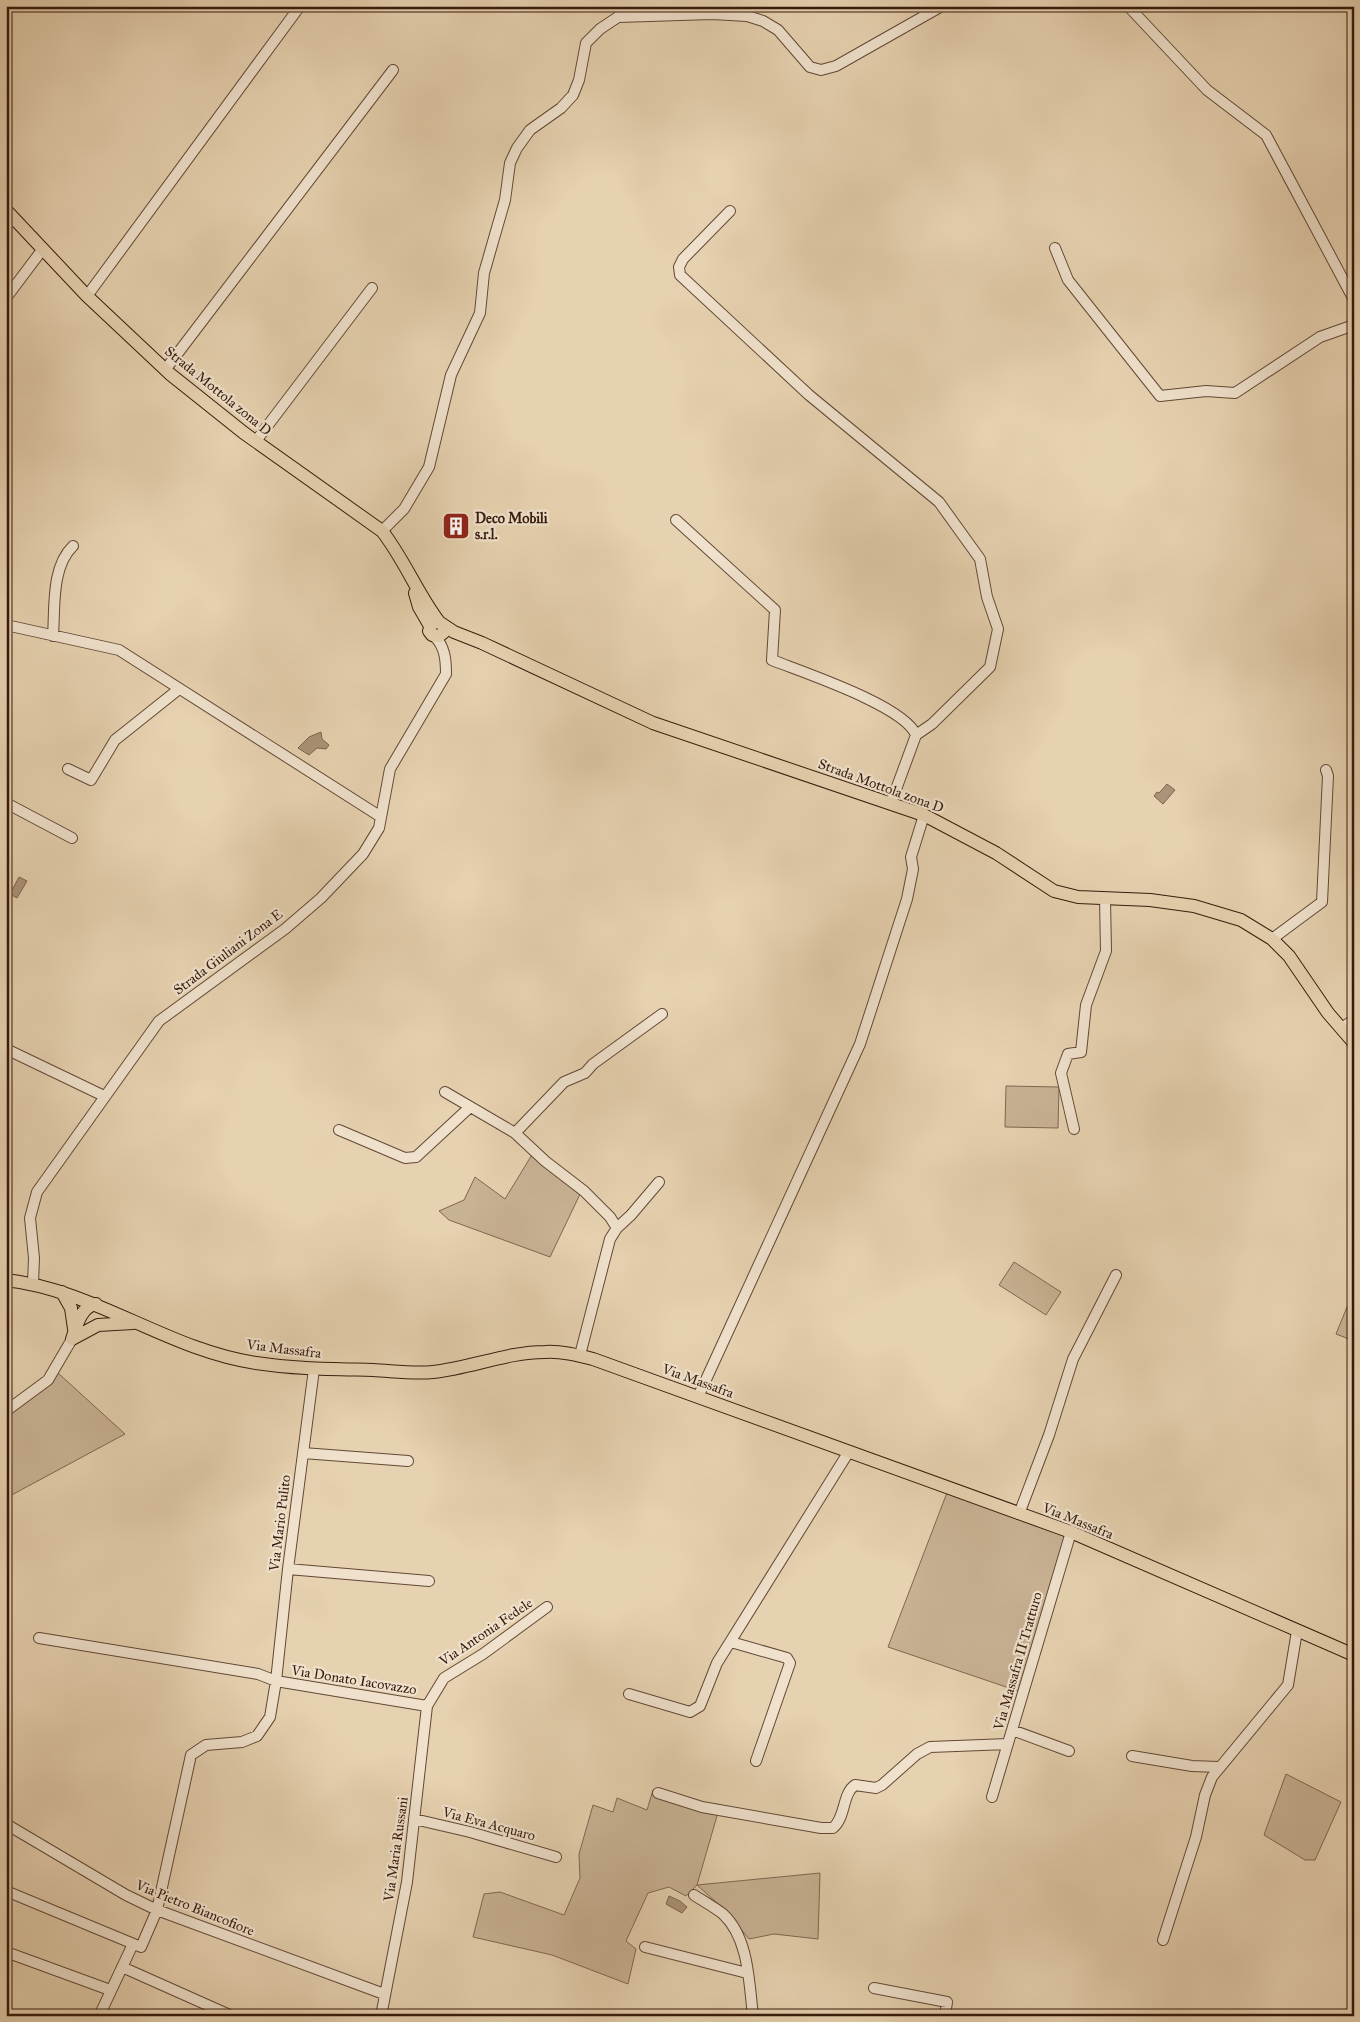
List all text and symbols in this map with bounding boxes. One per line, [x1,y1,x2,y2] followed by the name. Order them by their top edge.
[161,343,275,439] street label: Strada Mottola zona D
[475,510,548,543] place label: Deco Mobili s.r.l.
[441,511,471,541] building icon: Deco Mobili s.r.l.
[816,755,946,817] street label: Strada Mottola zona D
[170,905,286,999] street label: Strada Giuliani Zona E
[245,1336,322,1362] street label: Via Massafra
[659,1360,736,1402] street label: Via Massafra
[266,1474,294,1573] street label: Via Mario Pulito
[1039,1499,1116,1543] street label: Via Massafra
[990,1590,1046,1733] street label: Via Massafra II Tratturo
[435,1594,536,1670] street label: Via Antonia Fedele
[289,1662,418,1698] street label: Via Donato Iacovazzo
[380,1795,412,1903] street label: Via Maria Russani
[439,1803,537,1846] street label: Via Eva Acquaro
[132,1876,257,1940] street label: Via Pietro Biancofiore

